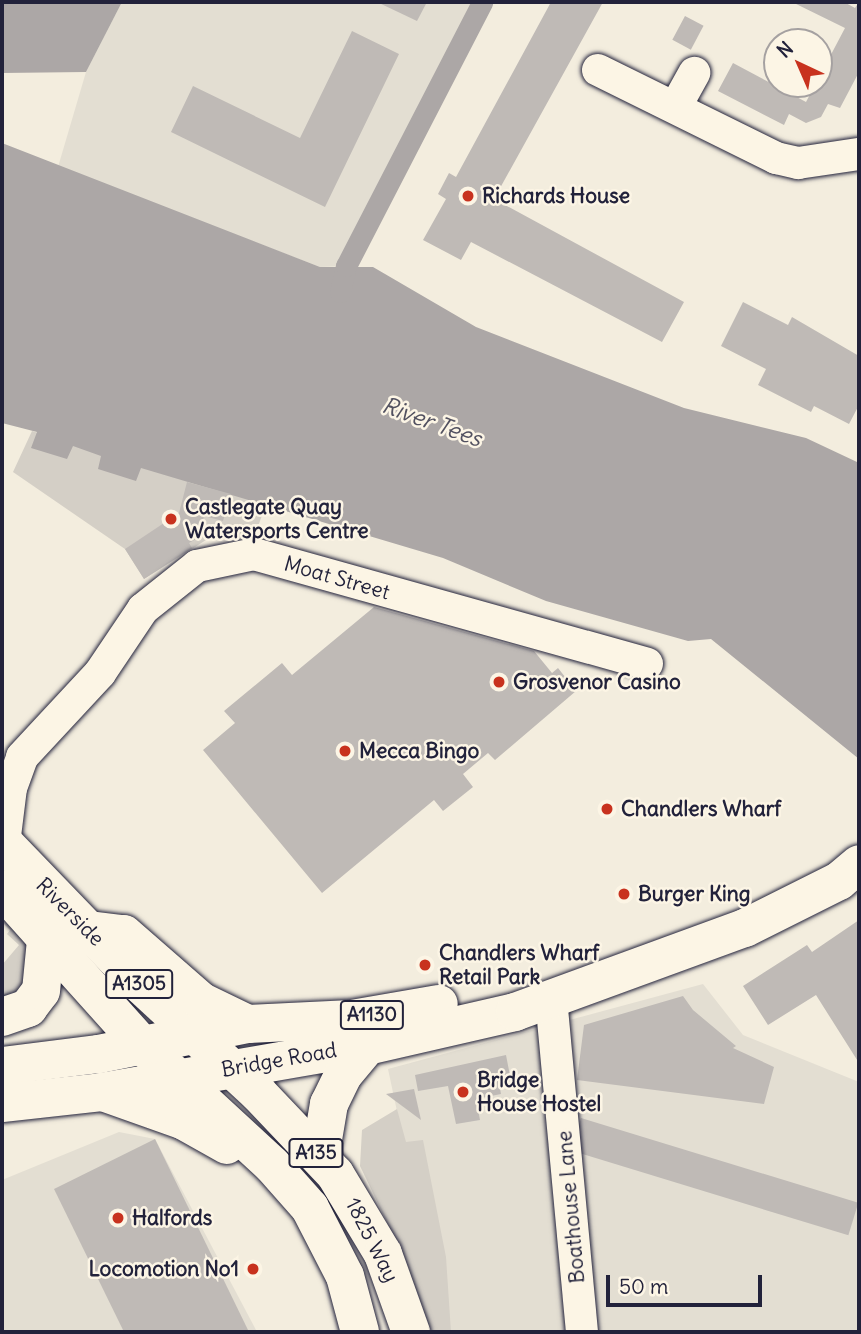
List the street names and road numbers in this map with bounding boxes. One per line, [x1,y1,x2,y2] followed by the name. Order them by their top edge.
[281,551,393,605] street label: Moat Street
[31,873,109,951] street label: Riverside
[104,968,174,1000] road number: A1305
[339,1000,405,1030] road number: A1130
[219,1037,339,1083] street label: Bridge Road
[552,1129,590,1285] street label: Boathouse Lane
[288,1138,344,1168] road number: A135
[340,1194,404,1286] street label: 1825 Way

